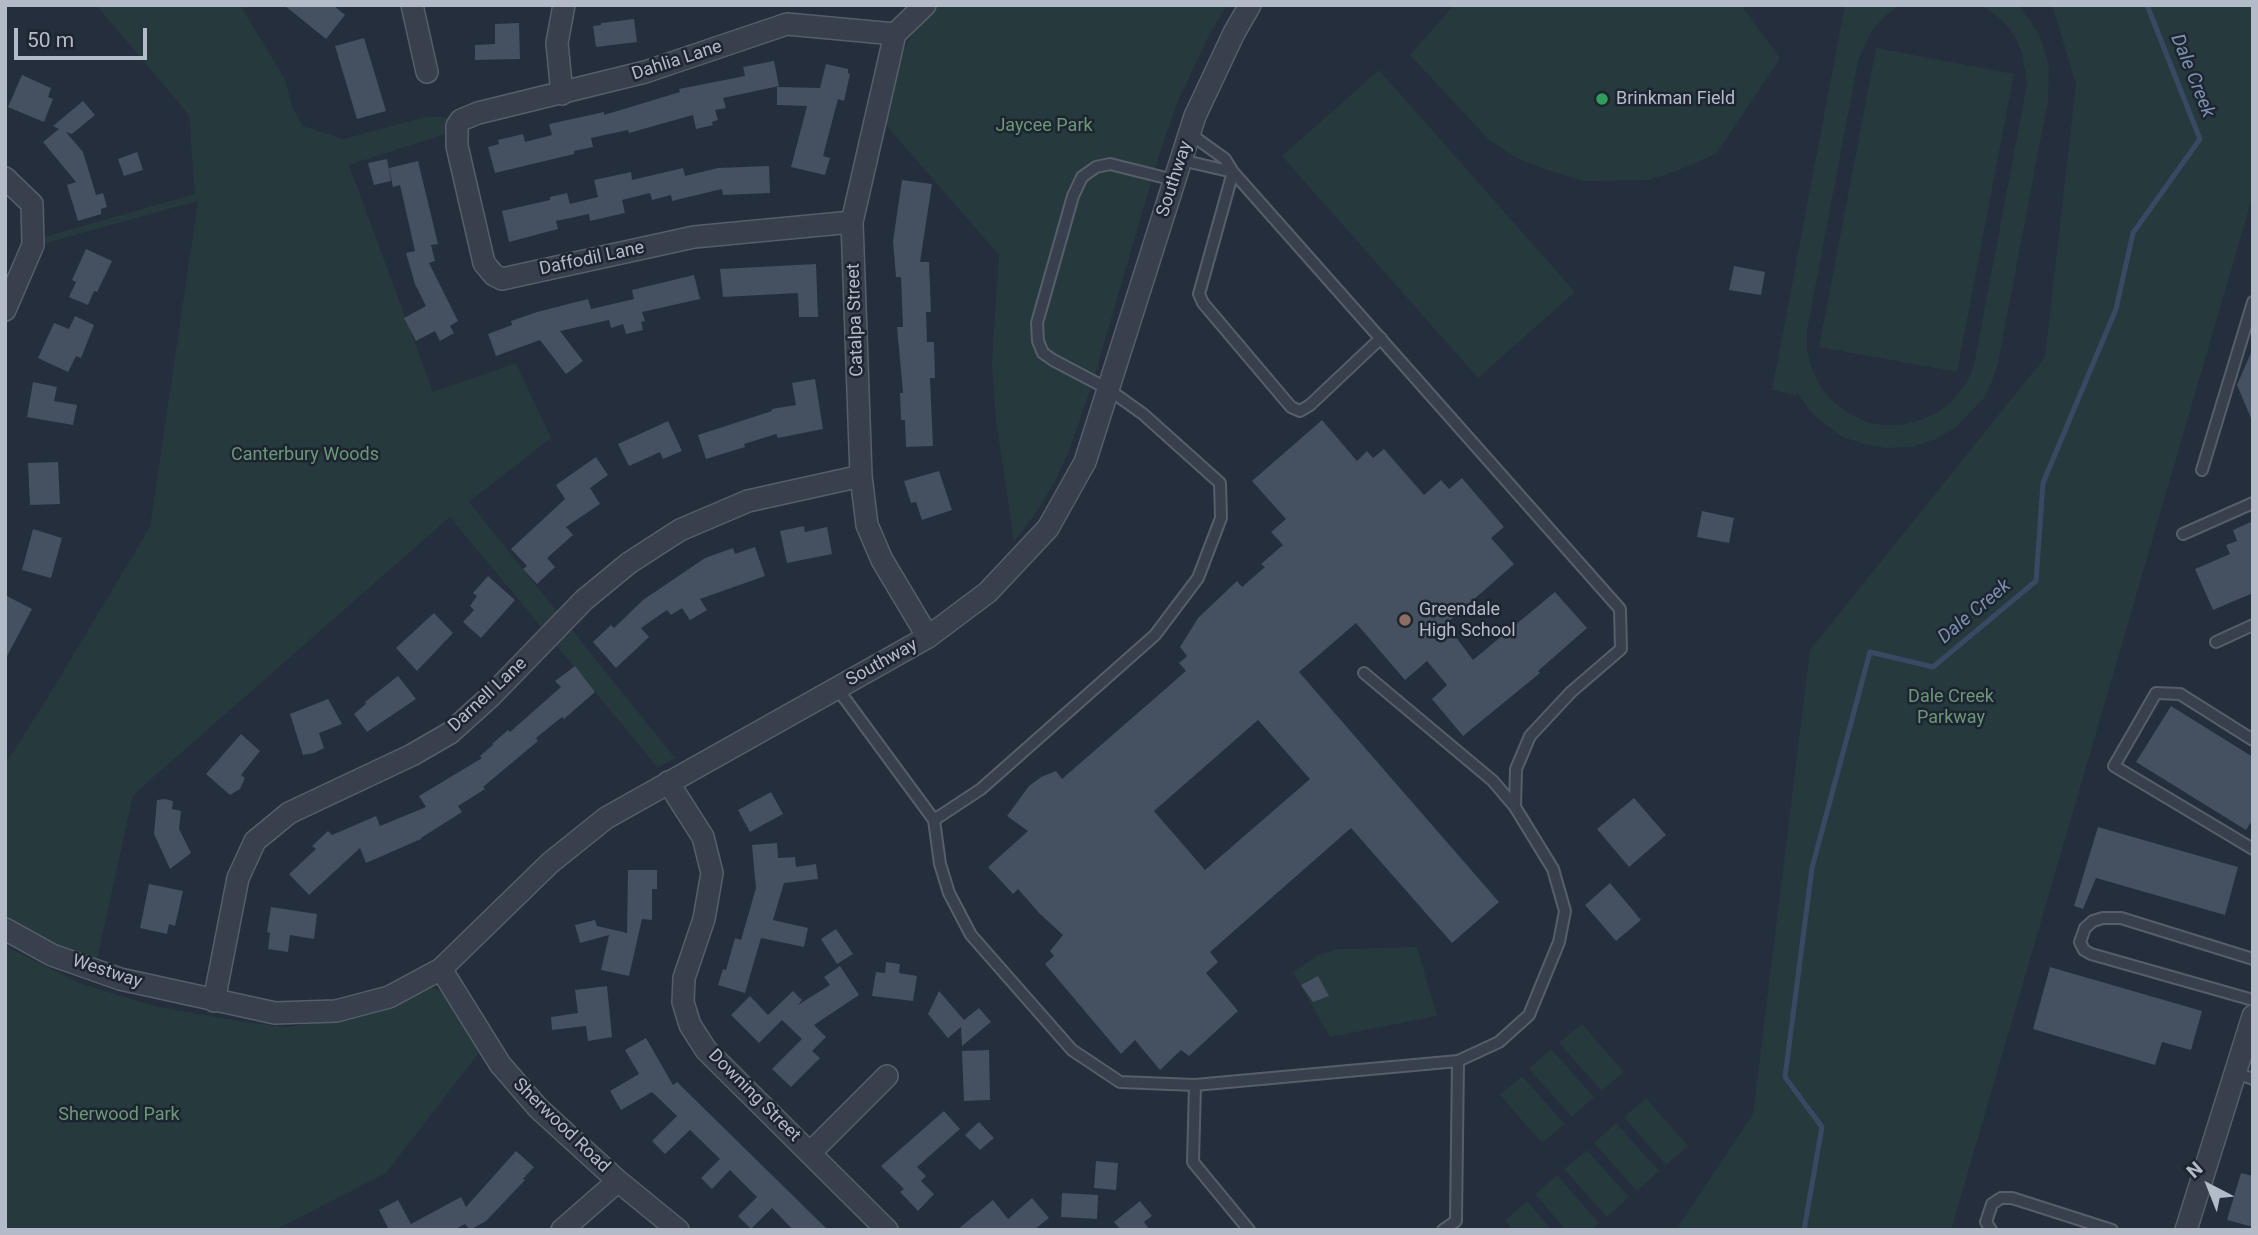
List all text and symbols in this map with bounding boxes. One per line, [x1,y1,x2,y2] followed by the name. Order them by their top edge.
[18,14,150,58] scale bar
[27,28,74,52] text: 50 m
[2165,31,2219,121] water label: Dale Creek
[629,36,725,86] street label: Dahlia Lane
[1616,88,1735,110] place label: Brinkman Field
[1594,91,1610,107] marker: Brinkman Field
[995,115,1093,137] park label: Jaycee Park
[1153,138,1197,220] street label: Southway
[538,237,646,281] street label: Daffodil Lane
[843,263,869,377] street label: Catalpa Street
[231,444,379,466] park label: Canterbury Woods
[1934,575,2016,649] water label: Dale Creek
[1419,599,1516,642] place label: Greendale High School
[1397,612,1413,628] marker: Greendale High School
[842,635,922,691] street label: Southway
[444,653,532,737] street label: Darnell Lane
[1908,686,1994,728] park label: Dale Creek Parkway
[69,951,145,993] street label: Westway
[703,1045,805,1147] street label: Downing Street
[508,1074,614,1178] street label: Sherwood Road
[58,1104,180,1126] park label: Sherwood Park
[2174,1151,2244,1221] north arrow
[2182,1157,2207,1183] text: N

